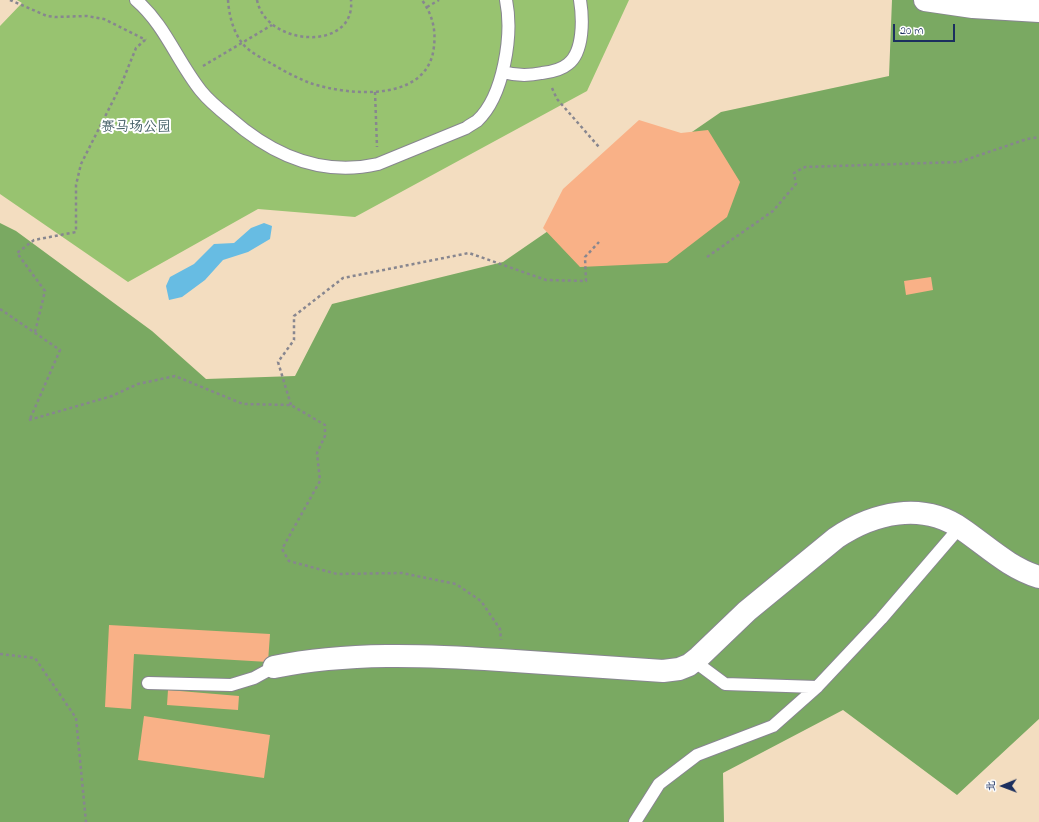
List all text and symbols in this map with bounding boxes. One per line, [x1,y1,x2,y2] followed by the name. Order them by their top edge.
[895,16,957,42] scale bar
[900,22,923,40] text: 20 m
[101,121,171,137] park label: 赛马场公园
[983,766,1023,806] north arrow
[983,781,999,792] text: 北

